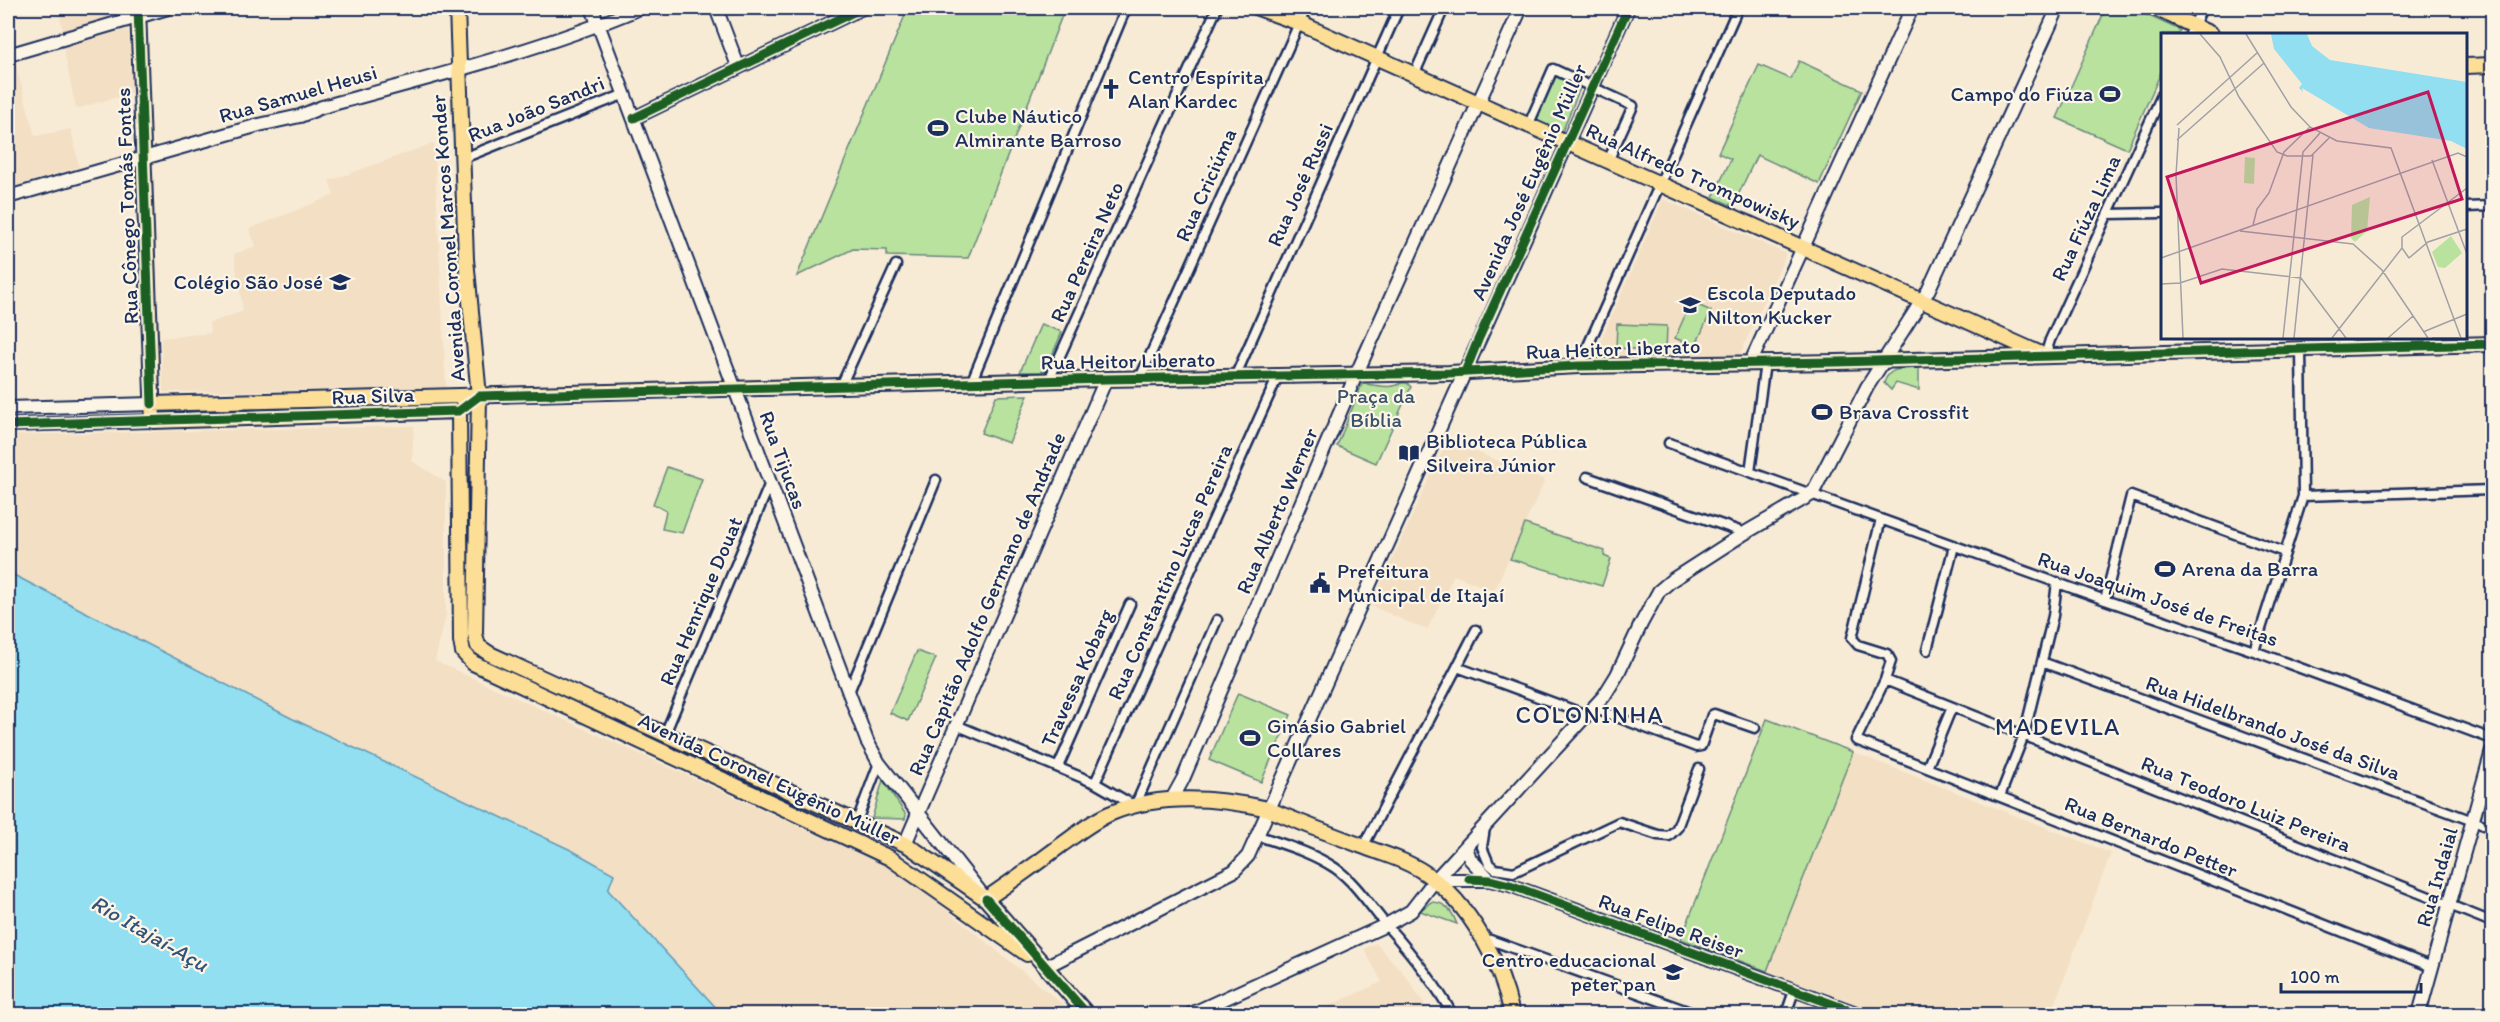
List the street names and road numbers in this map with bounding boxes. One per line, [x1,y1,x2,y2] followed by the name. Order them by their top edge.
[216,59,380,128] street label: Rua Samuel Heusi
[1465,59,1592,304] street label: Avenida José Eugênio Müller
[464,70,608,147] street label: Rua João Sandri
[110,87,143,325] street label: Rua Cônego Tomás Fontes
[425,93,470,382] street label: Avenida Coronel Marcos Konder
[1582,117,1804,234] street label: Rua Alfredo Trompowisky
[1261,119,1338,250] street label: Rua José Russi
[1169,124,1242,245] street label: Rua Criciúma
[2045,151,2126,285] street label: Rua Fiúza Lima
[1044,178,1129,326] street label: Rua Pereira Neto
[1525,333,1701,364] street label: Rua Heitor Liberato
[1040,346,1216,375] street label: Rua Heitor Liberato
[331,382,415,409] street label: Rua Silva
[754,407,813,512] street label: Rua Tijucas
[1230,424,1323,597] street label: Rua Alberto Werner
[903,428,1070,779] street label: Rua Capitão Adolfo Germano de Andrade
[1102,440,1237,704] street label: Rua Constantino Lucas Pereira
[654,512,747,689] street label: Rua Henrique Douat
[2035,546,2282,651] street label: Rua Joaquim José de Freitas
[1035,605,1118,751] street label: Travessa Kobarg
[2143,670,2404,785] street label: Rua Hidelbrando José da Silva
[635,707,904,850] street label: Avenida Coronel Eugênio Müller
[2138,750,2355,857] street label: Rua Teodoro Luiz Pereira
[2061,790,2242,883] street label: Rua Bernardo Petter
[2410,824,2463,930] street label: Rua Indaial
[1595,888,1748,964] street label: Rua Felipe Reiser

